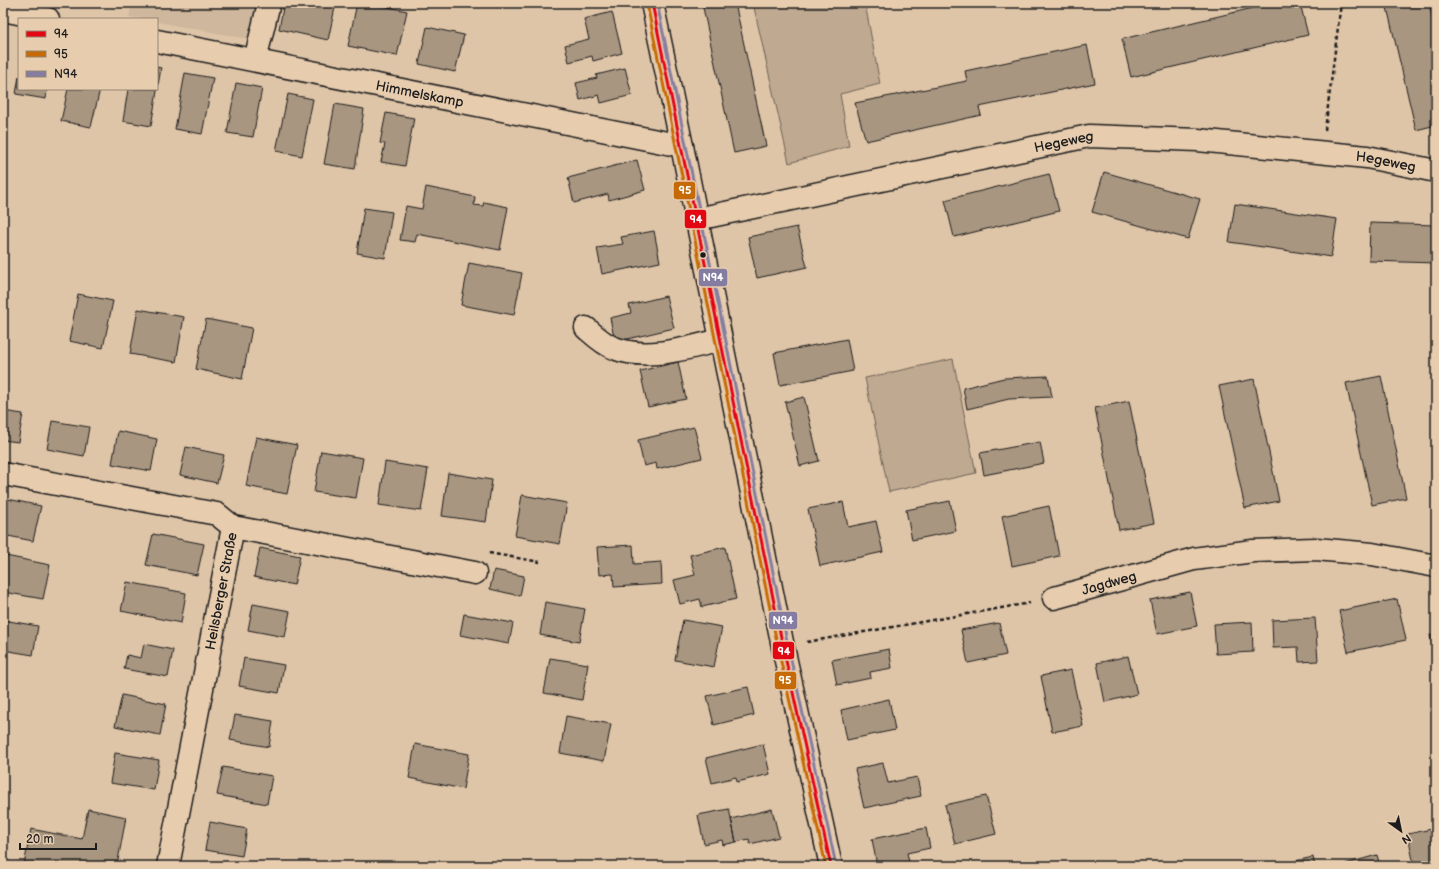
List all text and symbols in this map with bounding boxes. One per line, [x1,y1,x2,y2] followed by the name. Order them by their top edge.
[18,18,158,90] legend
[54,27,69,42] text: 94
[54,47,68,62] text: 95
[54,67,78,82] text: N94
[374,76,465,111] street label: Himmelskamp
[1032,127,1094,156] street label: Hegeweg
[1355,147,1417,175] street label: Hegeweg
[673,181,696,200] line badge: 95
[679,184,692,197] text: 95
[684,209,707,229] line badge: 94
[690,213,703,226] text: 94
[698,250,708,260] unlabelled marker
[698,268,728,287] line badge: N94
[702,271,724,284] text: N94
[201,531,240,651] street label: Heilsberger Straße
[1080,567,1138,598] street label: Jagdweg
[768,611,798,630] line badge: N94
[772,614,794,627] text: N94
[772,641,795,660] line badge: 94
[778,645,791,658] text: 94
[774,671,797,690] line badge: 95
[779,674,792,687] text: 95
[1381,811,1421,851] north arrow
[20,825,96,851] scale bar
[1399,831,1413,847] text: N
[26,832,53,847] text: 20 m

